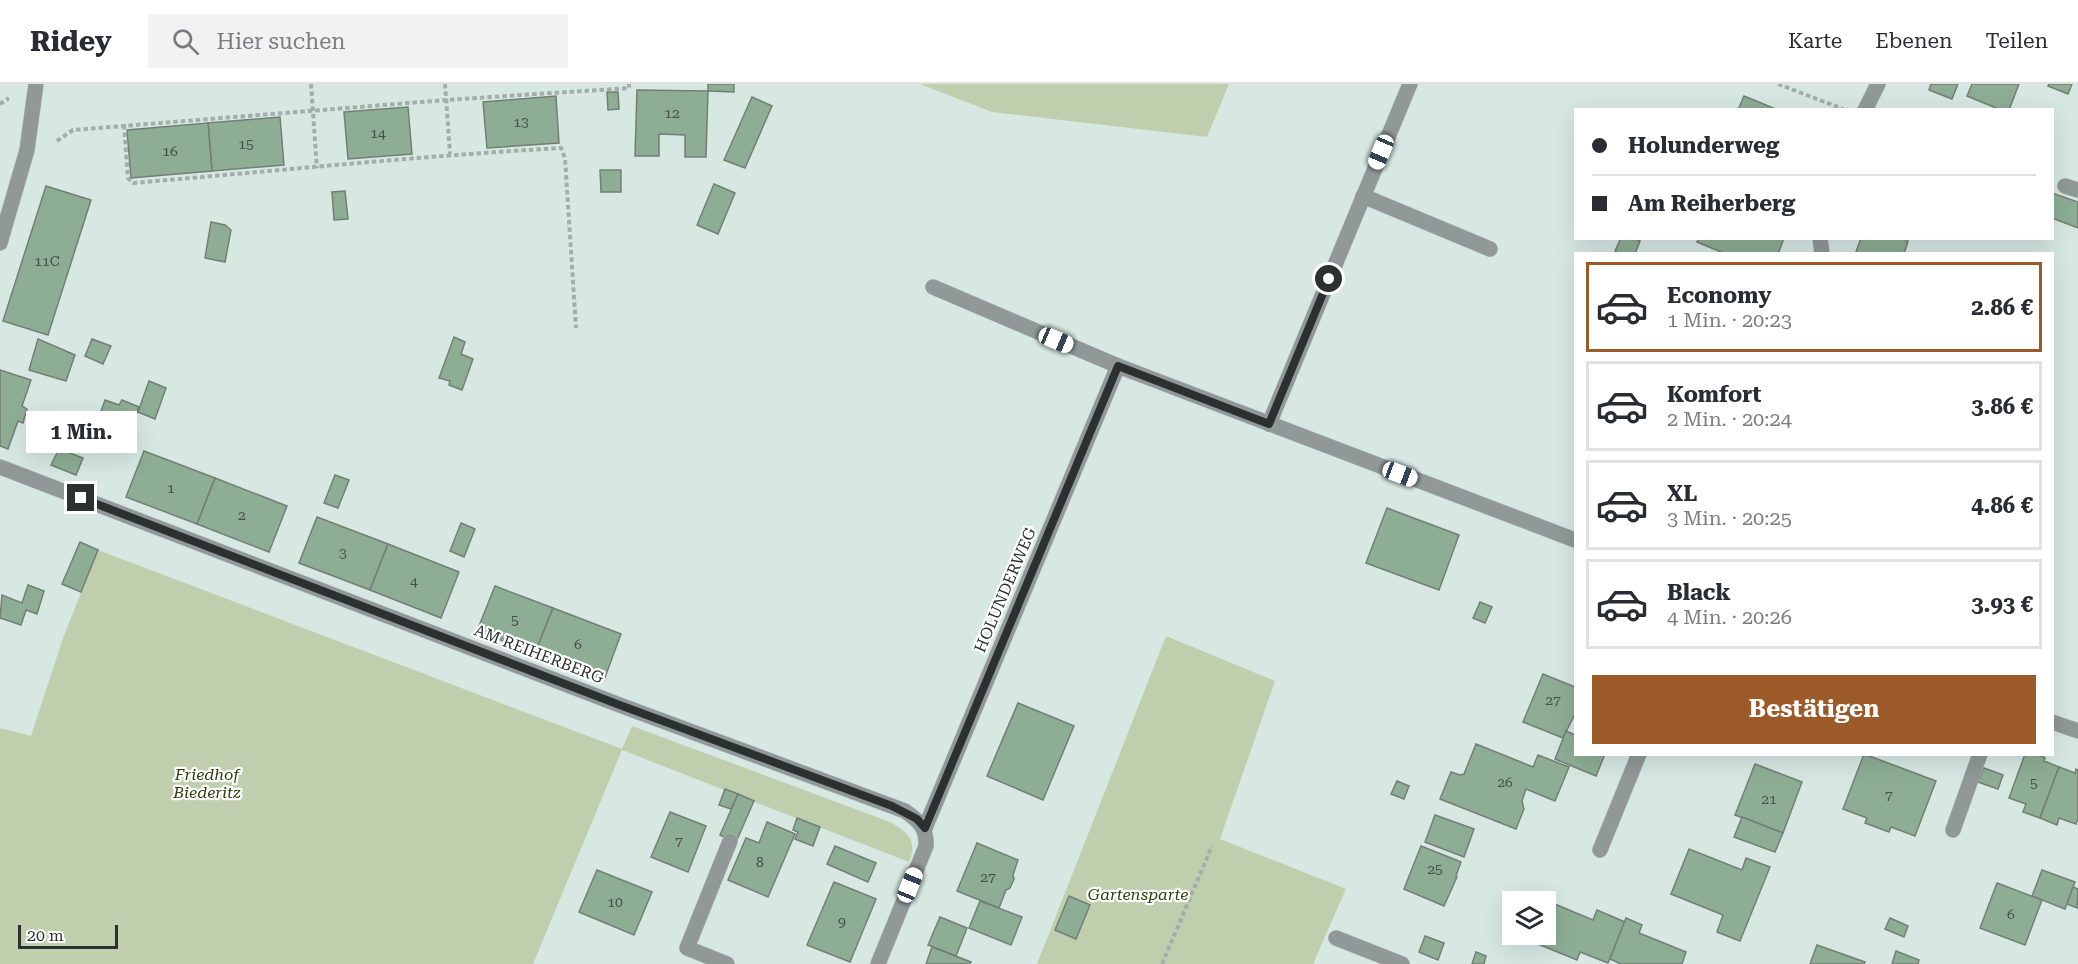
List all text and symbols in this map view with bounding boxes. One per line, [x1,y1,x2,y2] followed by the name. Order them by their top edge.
[148,14,568,68] search box
[30,25,112,58] text: Ridey
[169,25,202,58] icon: search
[217,29,345,54] text: Hier suchen
[1788,29,1842,53] text: Karte
[1875,29,1953,53] text: Ebenen
[1986,29,2048,53] text: Teilen
[664,105,680,121] house number: 12
[513,114,529,130] house number: 13
[370,125,386,141] house number: 14
[1366,132,1396,172] car
[1628,133,1779,158] text: Holunderweg
[238,136,254,152] house number: 15
[162,143,178,159] house number: 16
[1628,191,1795,216] text: Am Reiherberg
[34,253,60,269] house number: 11C
[1315,265,1342,292] route start
[1595,280,1649,334] icon: car
[1667,283,1771,308] text: Economy
[1971,295,2033,320] text: 2.86 €
[1667,308,1792,332] text: 1 Min. · 20:23
[1036,325,1076,355] car
[1595,379,1649,433] icon: car
[1667,382,1762,407] text: Komfort
[1971,394,2033,419] text: 3.86 €
[1667,407,1792,431] text: 2 Min. · 20:24
[26,411,136,453] callout: 1 Min.
[51,420,112,444] text: 1 Min.
[1380,459,1420,489] car
[1595,478,1649,532] icon: car
[167,480,175,496] house number: 1
[1667,481,1697,506] text: XL
[67,484,94,511] route end
[1971,493,2033,518] text: 4.86 €
[1667,506,1792,530] text: 3 Min. · 20:25
[238,507,246,523] house number: 2
[970,524,1040,655] street label: HOLUNDERWEG
[339,545,347,561] house number: 3
[410,573,418,589] house number: 4
[1595,577,1649,631] icon: car
[1667,580,1731,605] text: Black
[1971,592,2033,617] text: 3.93 €
[1667,605,1792,629] text: 4 Min. · 20:26
[511,612,519,628] house number: 5
[472,621,607,688] street label: AM REIHERBERG
[574,636,582,652] house number: 6
[1592,675,2036,744] button: Bestätigen
[1545,692,1561,708] house number: 27
[172,765,241,802] park label: Friedhof Biederitz
[1497,774,1513,790] house number: 26
[2030,775,2038,791] house number: 5
[1885,787,1893,803] house number: 7
[1761,791,1777,807] house number: 21
[675,833,683,849] house number: 7
[756,854,764,870] house number: 8
[1427,861,1443,877] house number: 25
[895,865,925,905] car
[980,869,996,885] house number: 27
[1088,885,1188,904] park label: Gartensparte
[1502,891,1556,945] map controls
[1502,891,1556,945] button: layers
[607,894,623,910] house number: 10
[2007,906,2015,922] house number: 6
[838,914,846,930] house number: 9
[18,922,118,950] scale bar
[27,926,64,945] text: 20 m

